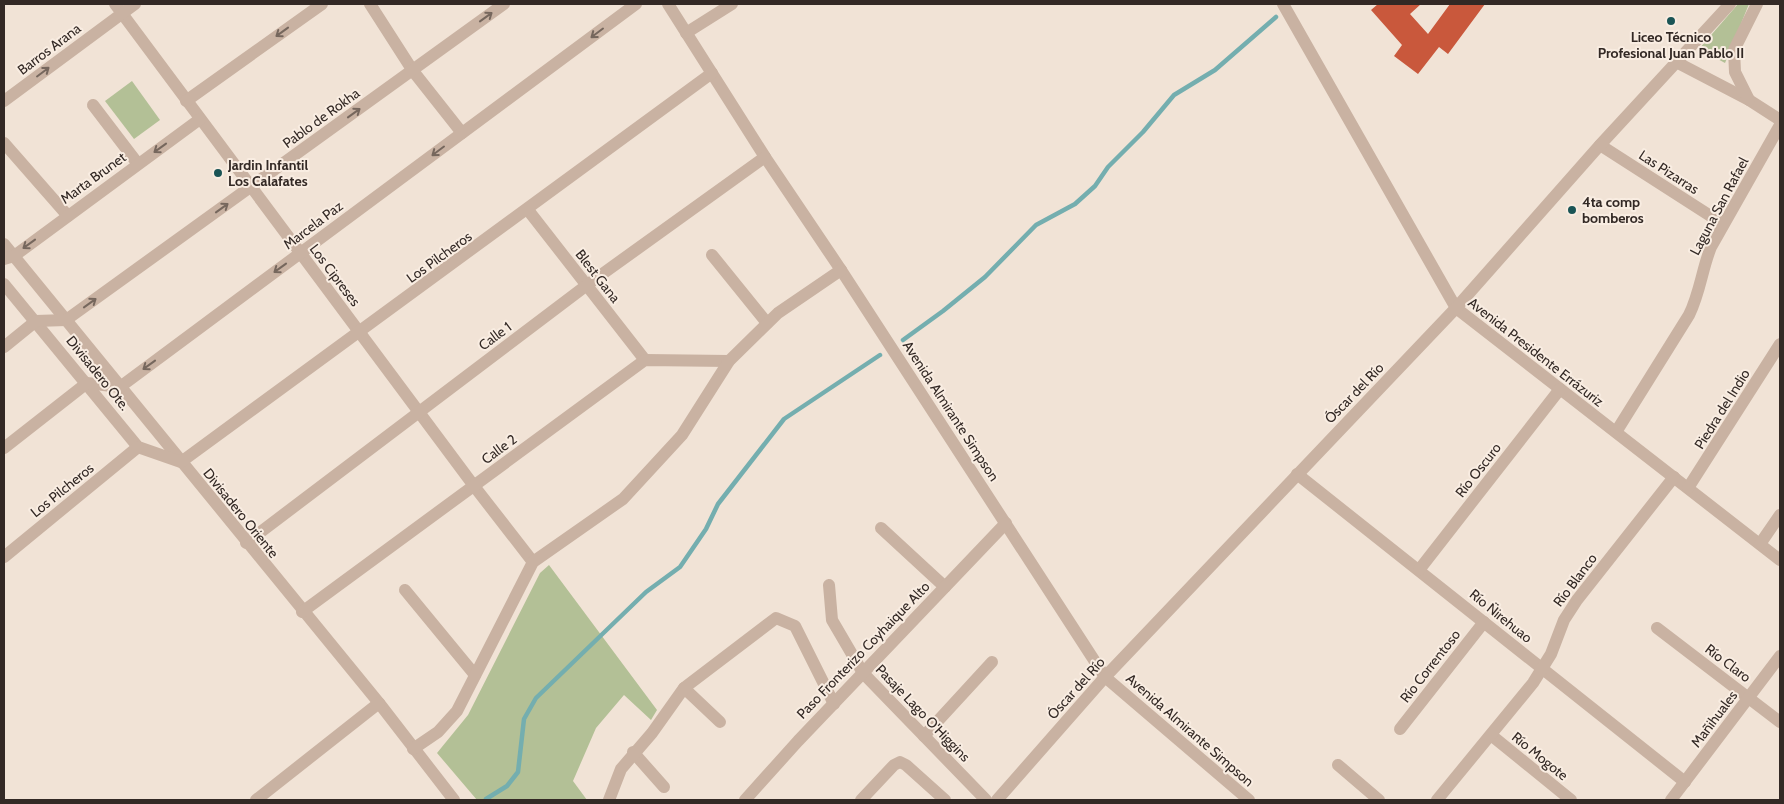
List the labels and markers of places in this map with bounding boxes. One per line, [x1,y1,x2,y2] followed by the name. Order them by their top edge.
[1665,15,1677,27] marker: Liceo Técnico Profesional Juan Pablo II
[1598,28,1744,62] place label: Liceo Técnico Profesional Juan Pablo II
[227,156,308,190] place label: Jardin Infantil Los Calafates
[212,167,224,179] marker: Jardin Infantil Los Calafates
[1582,193,1644,227] place label: 4ta comp bomberos
[1566,204,1578,216] marker: 4ta comp bomberos

